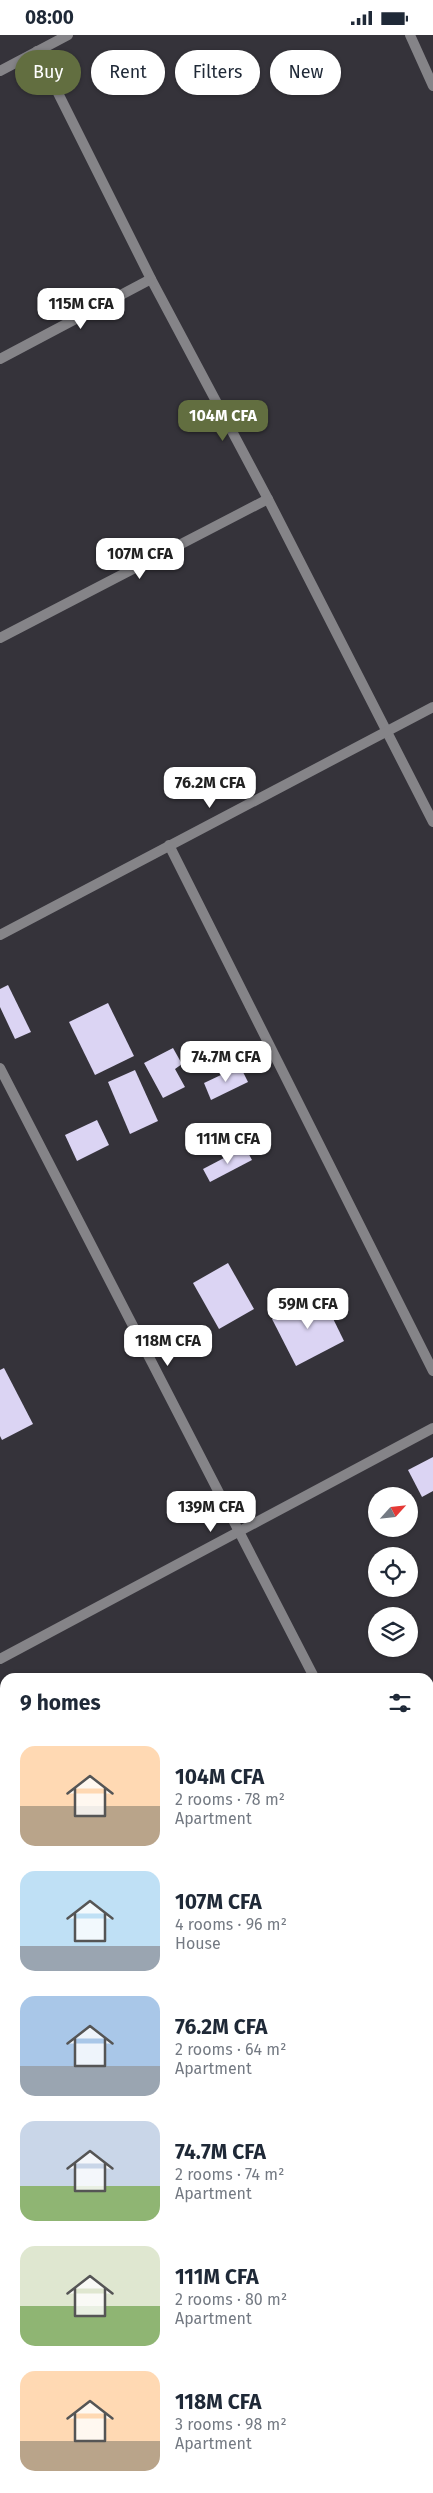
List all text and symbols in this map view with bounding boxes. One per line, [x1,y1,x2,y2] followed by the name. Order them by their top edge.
[25,6,74,29] text: 08:00
[15,50,81,95] chip: Buy
[91,50,165,95] chip: Rent
[175,50,260,95] chip: Filters
[270,50,341,95] chip: New
[29,287,133,330] pin: 115M CFA
[48,294,114,313] text: 115M CFA
[171,399,275,442] pin: 104M CFA
[189,406,257,425] text: 104M CFA
[88,537,192,580] pin: 107M CFA
[107,544,173,563] text: 107M CFA
[153,767,267,809] pin: 76.2M CFA
[175,773,245,792] text: 76.2M CFA
[169,1041,283,1083] pin: 74.7M CFA
[191,1047,261,1066] text: 74.7M CFA
[176,1123,280,1165] pin: 111M CFA
[196,1129,260,1148] text: 111M CFA
[262,1287,354,1330] pin: 59M CFA
[278,1294,338,1313] text: 59M CFA
[116,1325,220,1367] pin: 118M CFA
[135,1331,201,1350] text: 118M CFA
[368,1487,418,1537] north arrow
[368,1487,418,1657] map controls
[159,1491,263,1533] pin: 139M CFA
[178,1497,244,1516] text: 139M CFA
[368,1547,418,1597] button: locate
[368,1607,418,1657] button: layers
[386,1689,414,1717] icon: filters
[20,1690,101,1716] text: 9 homes
[175,1764,264,1790] text: 104M CFA
[60,1766,120,1826] icon: home
[175,1790,285,1809] text: 2 rooms · 78 m²
[175,1809,252,1828] text: Apartment
[175,1889,262,1915] text: 107M CFA
[60,1891,120,1951] icon: home
[175,1915,287,1934] text: 4 rooms · 96 m²
[175,1934,221,1953] text: House
[175,2014,267,2040] text: 76.2M CFA
[60,2016,120,2076] icon: home
[175,2040,286,2059] text: 2 rooms · 64 m²
[175,2059,252,2078] text: Apartment
[175,2139,266,2165] text: 74.7M CFA
[60,2141,120,2201] icon: home
[175,2165,284,2184] text: 2 rooms · 74 m²
[175,2184,252,2203] text: Apartment
[175,2264,259,2290] text: 111M CFA
[60,2266,120,2326] icon: home
[175,2290,287,2309] text: 2 rooms · 80 m²
[175,2309,252,2328] text: Apartment
[175,2389,261,2415] text: 118M CFA
[60,2391,120,2451] icon: home
[175,2415,287,2434] text: 3 rooms · 98 m²
[175,2434,252,2453] text: Apartment

